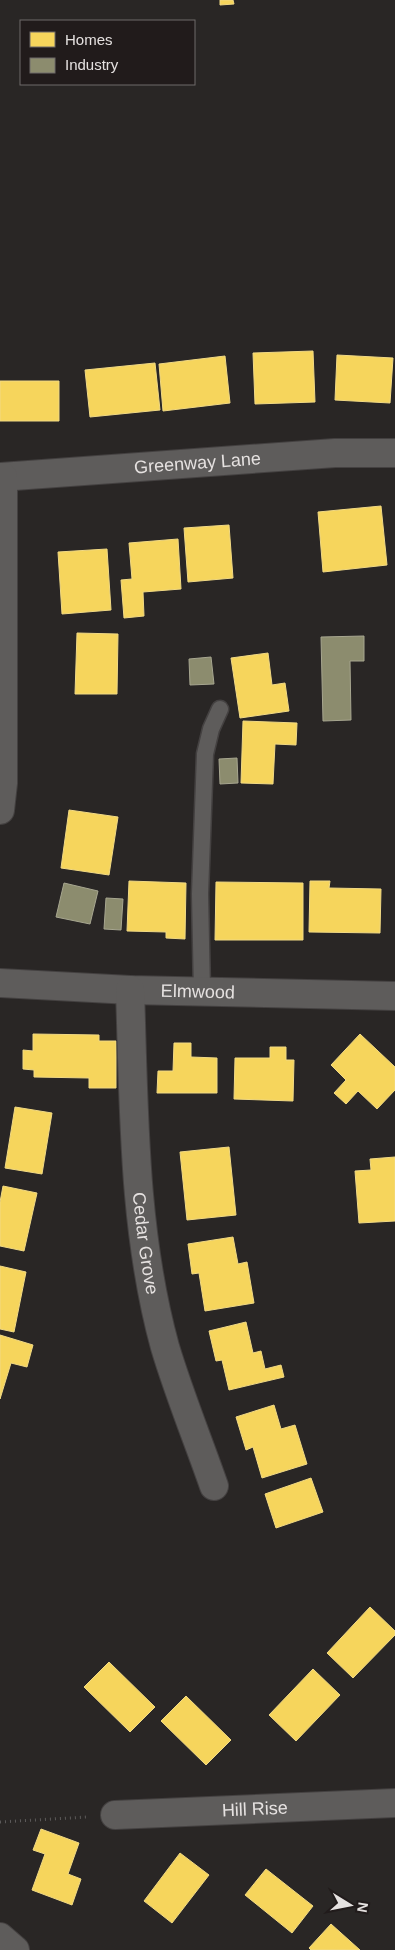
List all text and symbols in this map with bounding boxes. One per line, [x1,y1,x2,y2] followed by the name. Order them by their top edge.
[20,20,195,85] legend
[65,31,113,48] text: Homes
[65,56,119,73] text: Industry
[133,448,262,477] street label: Greenway Lane
[161,981,235,1002] street label: Elmwood
[129,1191,162,1296] street label: Cedar Grove
[221,1798,288,1820] street label: Hill Rise
[325,1880,375,1930] north arrow
[354,1901,372,1914] text: N

